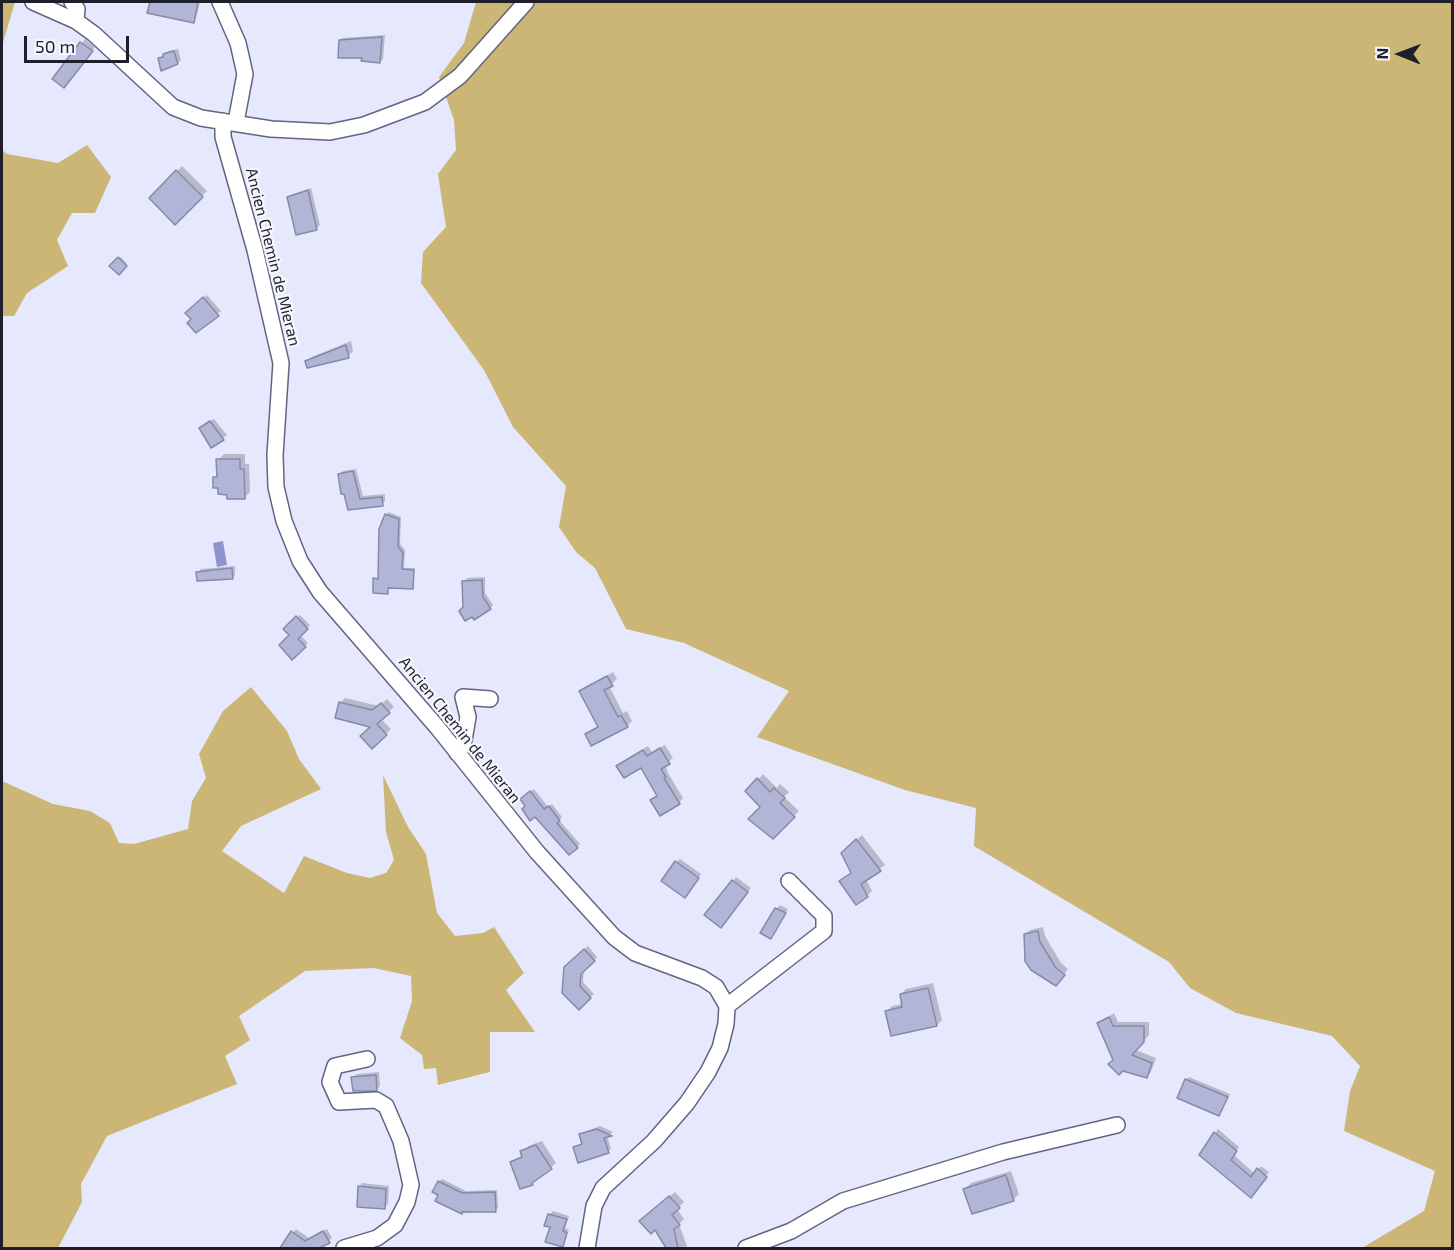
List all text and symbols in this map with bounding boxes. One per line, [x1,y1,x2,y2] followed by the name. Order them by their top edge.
[27,24,132,62] scale bar
[1370,24,1430,84] north arrow
[35,35,75,57] text: 50 m
[1372,48,1391,60] text: N
[242,166,304,348] street label: Ancien Chemin de Mieran
[395,653,525,807] street label: Ancien Chemin de Mieran

